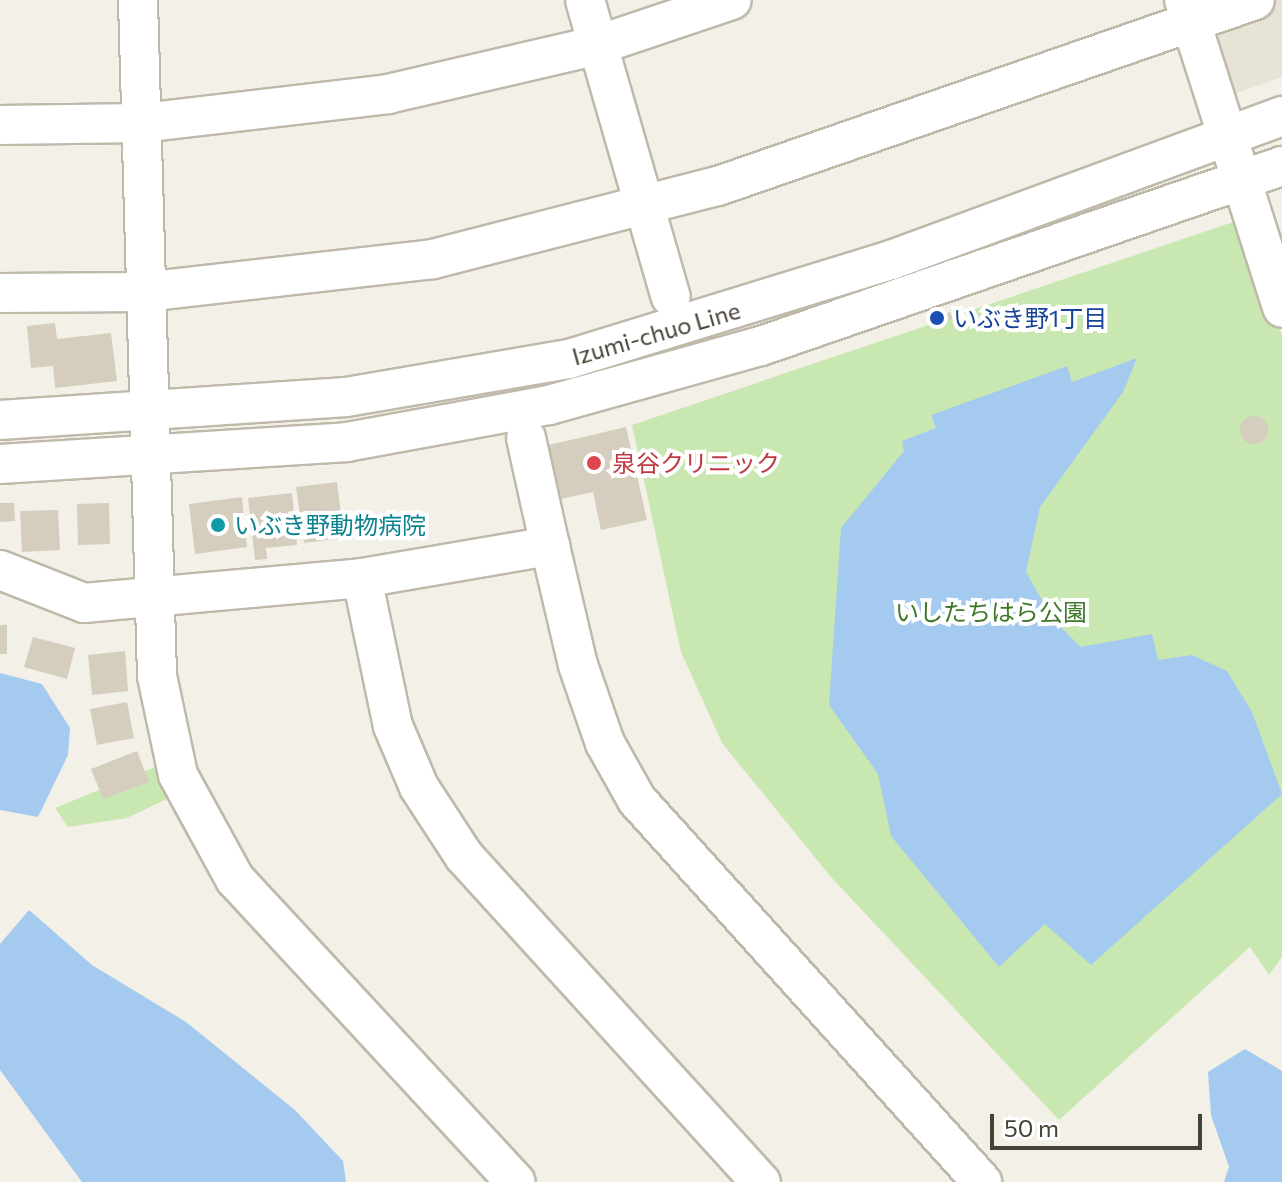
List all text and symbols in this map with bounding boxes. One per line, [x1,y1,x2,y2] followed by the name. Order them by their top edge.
[569,295,743,371] street label: Izumi-chuo Line
[953,304,1107,332] place label: いぶき野1丁目
[928,309,946,327] marker: いぶき野1丁目
[612,449,780,477] place label: 泉谷クリニック
[583,452,605,474] marker: 泉谷クリニック
[234,511,426,539] place label: いぶき野動物病院
[209,516,227,534] marker: いぶき野動物病院
[895,598,1087,626] park label: いしたちはら公園
[994,1098,1206,1148] scale bar
[1004,1113,1059,1142] text: 50 m

